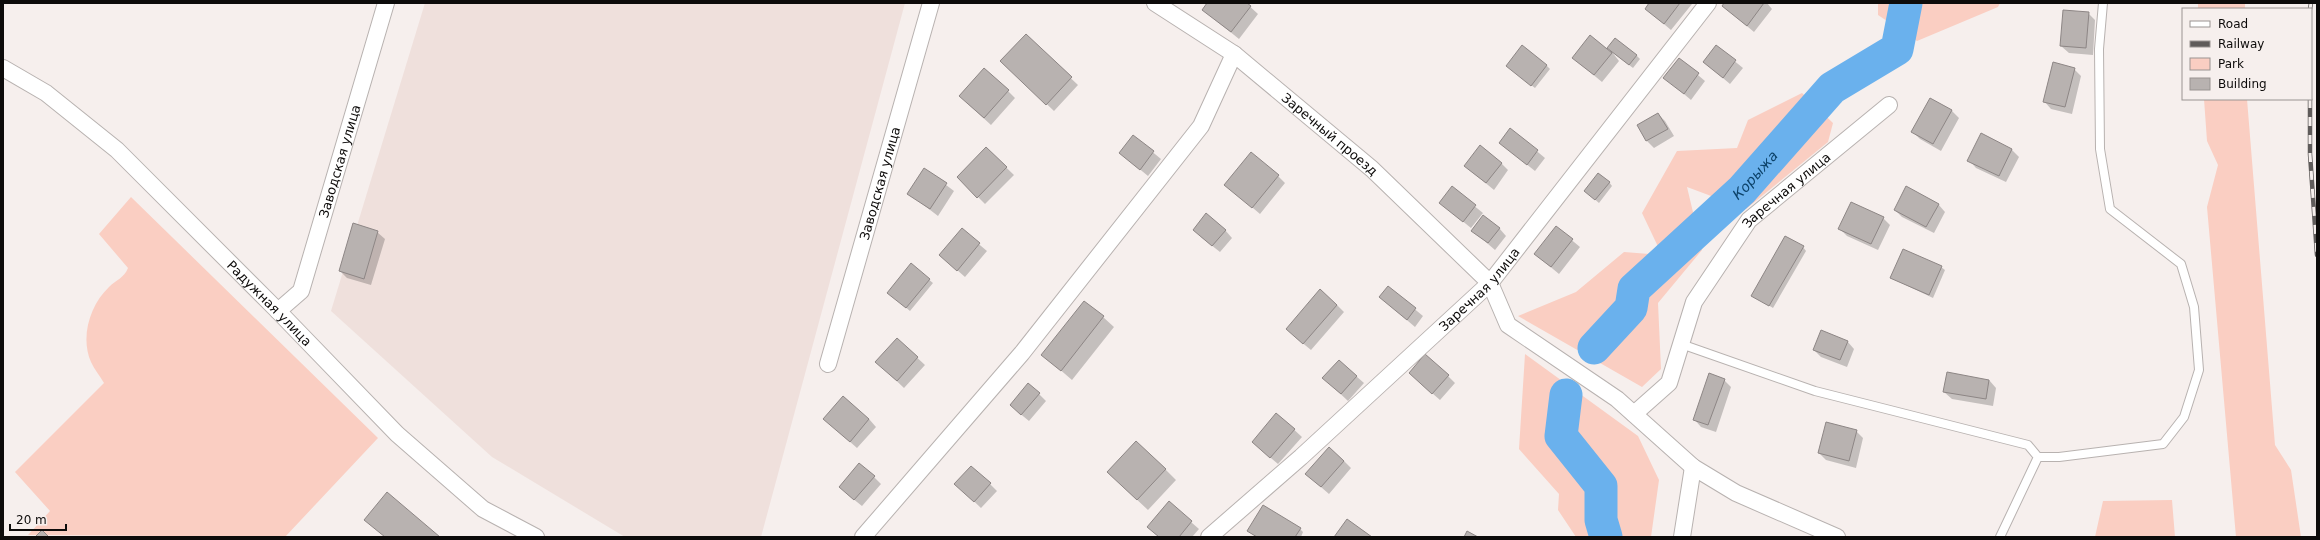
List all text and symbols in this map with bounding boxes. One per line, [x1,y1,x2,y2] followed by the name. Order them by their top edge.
[2182,8,2312,100] legend
[2218,17,2248,31] text: Road
[2218,37,2264,51] text: Railway
[2218,57,2244,71] text: Park
[2218,77,2267,91] text: Building
[1279,90,1381,179] street label: Заречный проезд
[316,103,364,219] street label: Заводская улица
[857,125,903,242] street label: Заводская улица
[1729,148,1781,203] water label: Корыжа
[1739,149,1833,230] street label: Заречная улица
[1436,245,1523,334] street label: Заречная улица
[224,258,315,349] street label: Радужная улица
[10,506,66,532] scale bar
[16,513,47,527] text: 20 m

